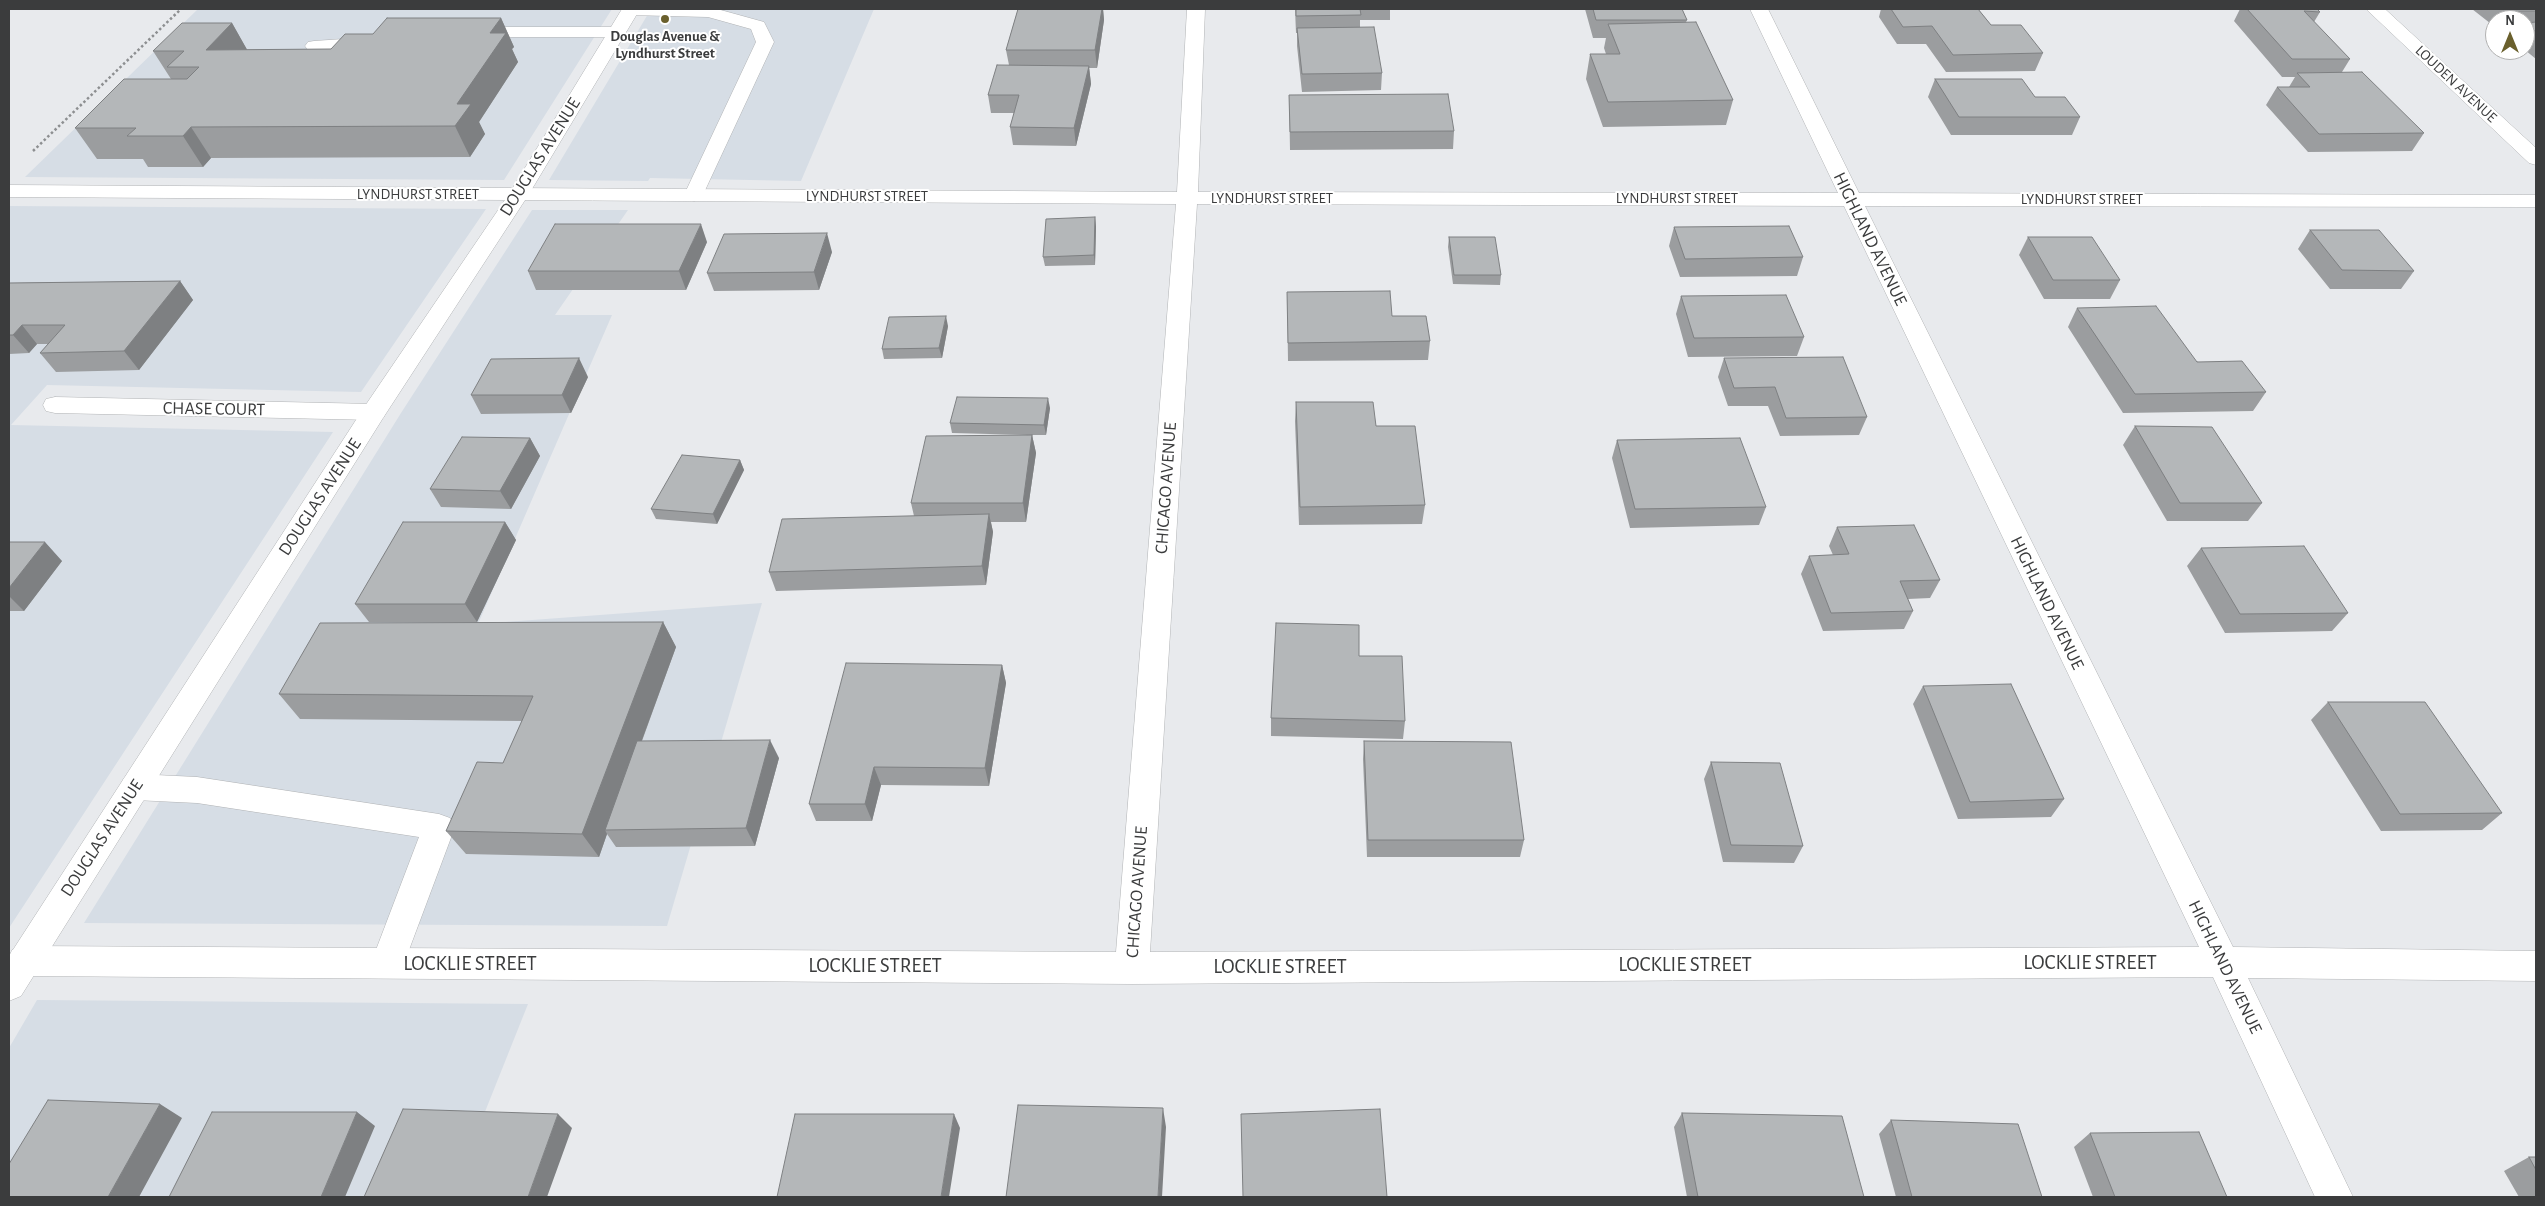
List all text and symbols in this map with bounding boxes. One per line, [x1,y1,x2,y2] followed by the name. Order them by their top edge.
[2485,10,2535,60] north arrow
[659,13,671,25] marker: Douglas Avenue & Lyndhurst Street
[2505,14,2515,28] text: N
[610,27,720,62] place label: Douglas Avenue & Lyndhurst Street
[2411,42,2501,126] street label: LOUDEN AVENUE
[495,94,585,220] street label: DOUGLAS AVENUE
[1828,169,1912,309] street label: HIGHLAND AVENUE
[357,185,479,203] street label: LYNDHURST STREET
[806,187,928,205] street label: LYNDHURST STREET
[1211,189,1333,207] street label: LYNDHURST STREET
[1616,189,1738,207] street label: LYNDHURST STREET
[2021,190,2143,208] street label: LYNDHURST STREET
[163,397,265,421] street label: CHASE COURT
[1151,421,1181,555] street label: CHICAGO AVENUE
[274,434,366,560] street label: DOUGLAS AVENUE
[2005,533,2089,673] street label: HIGHLAND AVENUE
[56,775,148,901] street label: DOUGLAS AVENUE
[1122,825,1152,959] street label: CHICAGO AVENUE
[2183,897,2267,1037] street label: HIGHLAND AVENUE
[2023,950,2157,976] street label: LOCKLIE STREET
[403,951,537,977] street label: LOCKLIE STREET
[1618,952,1752,978] street label: LOCKLIE STREET
[808,953,942,979] street label: LOCKLIE STREET
[1213,954,1347,980] street label: LOCKLIE STREET

